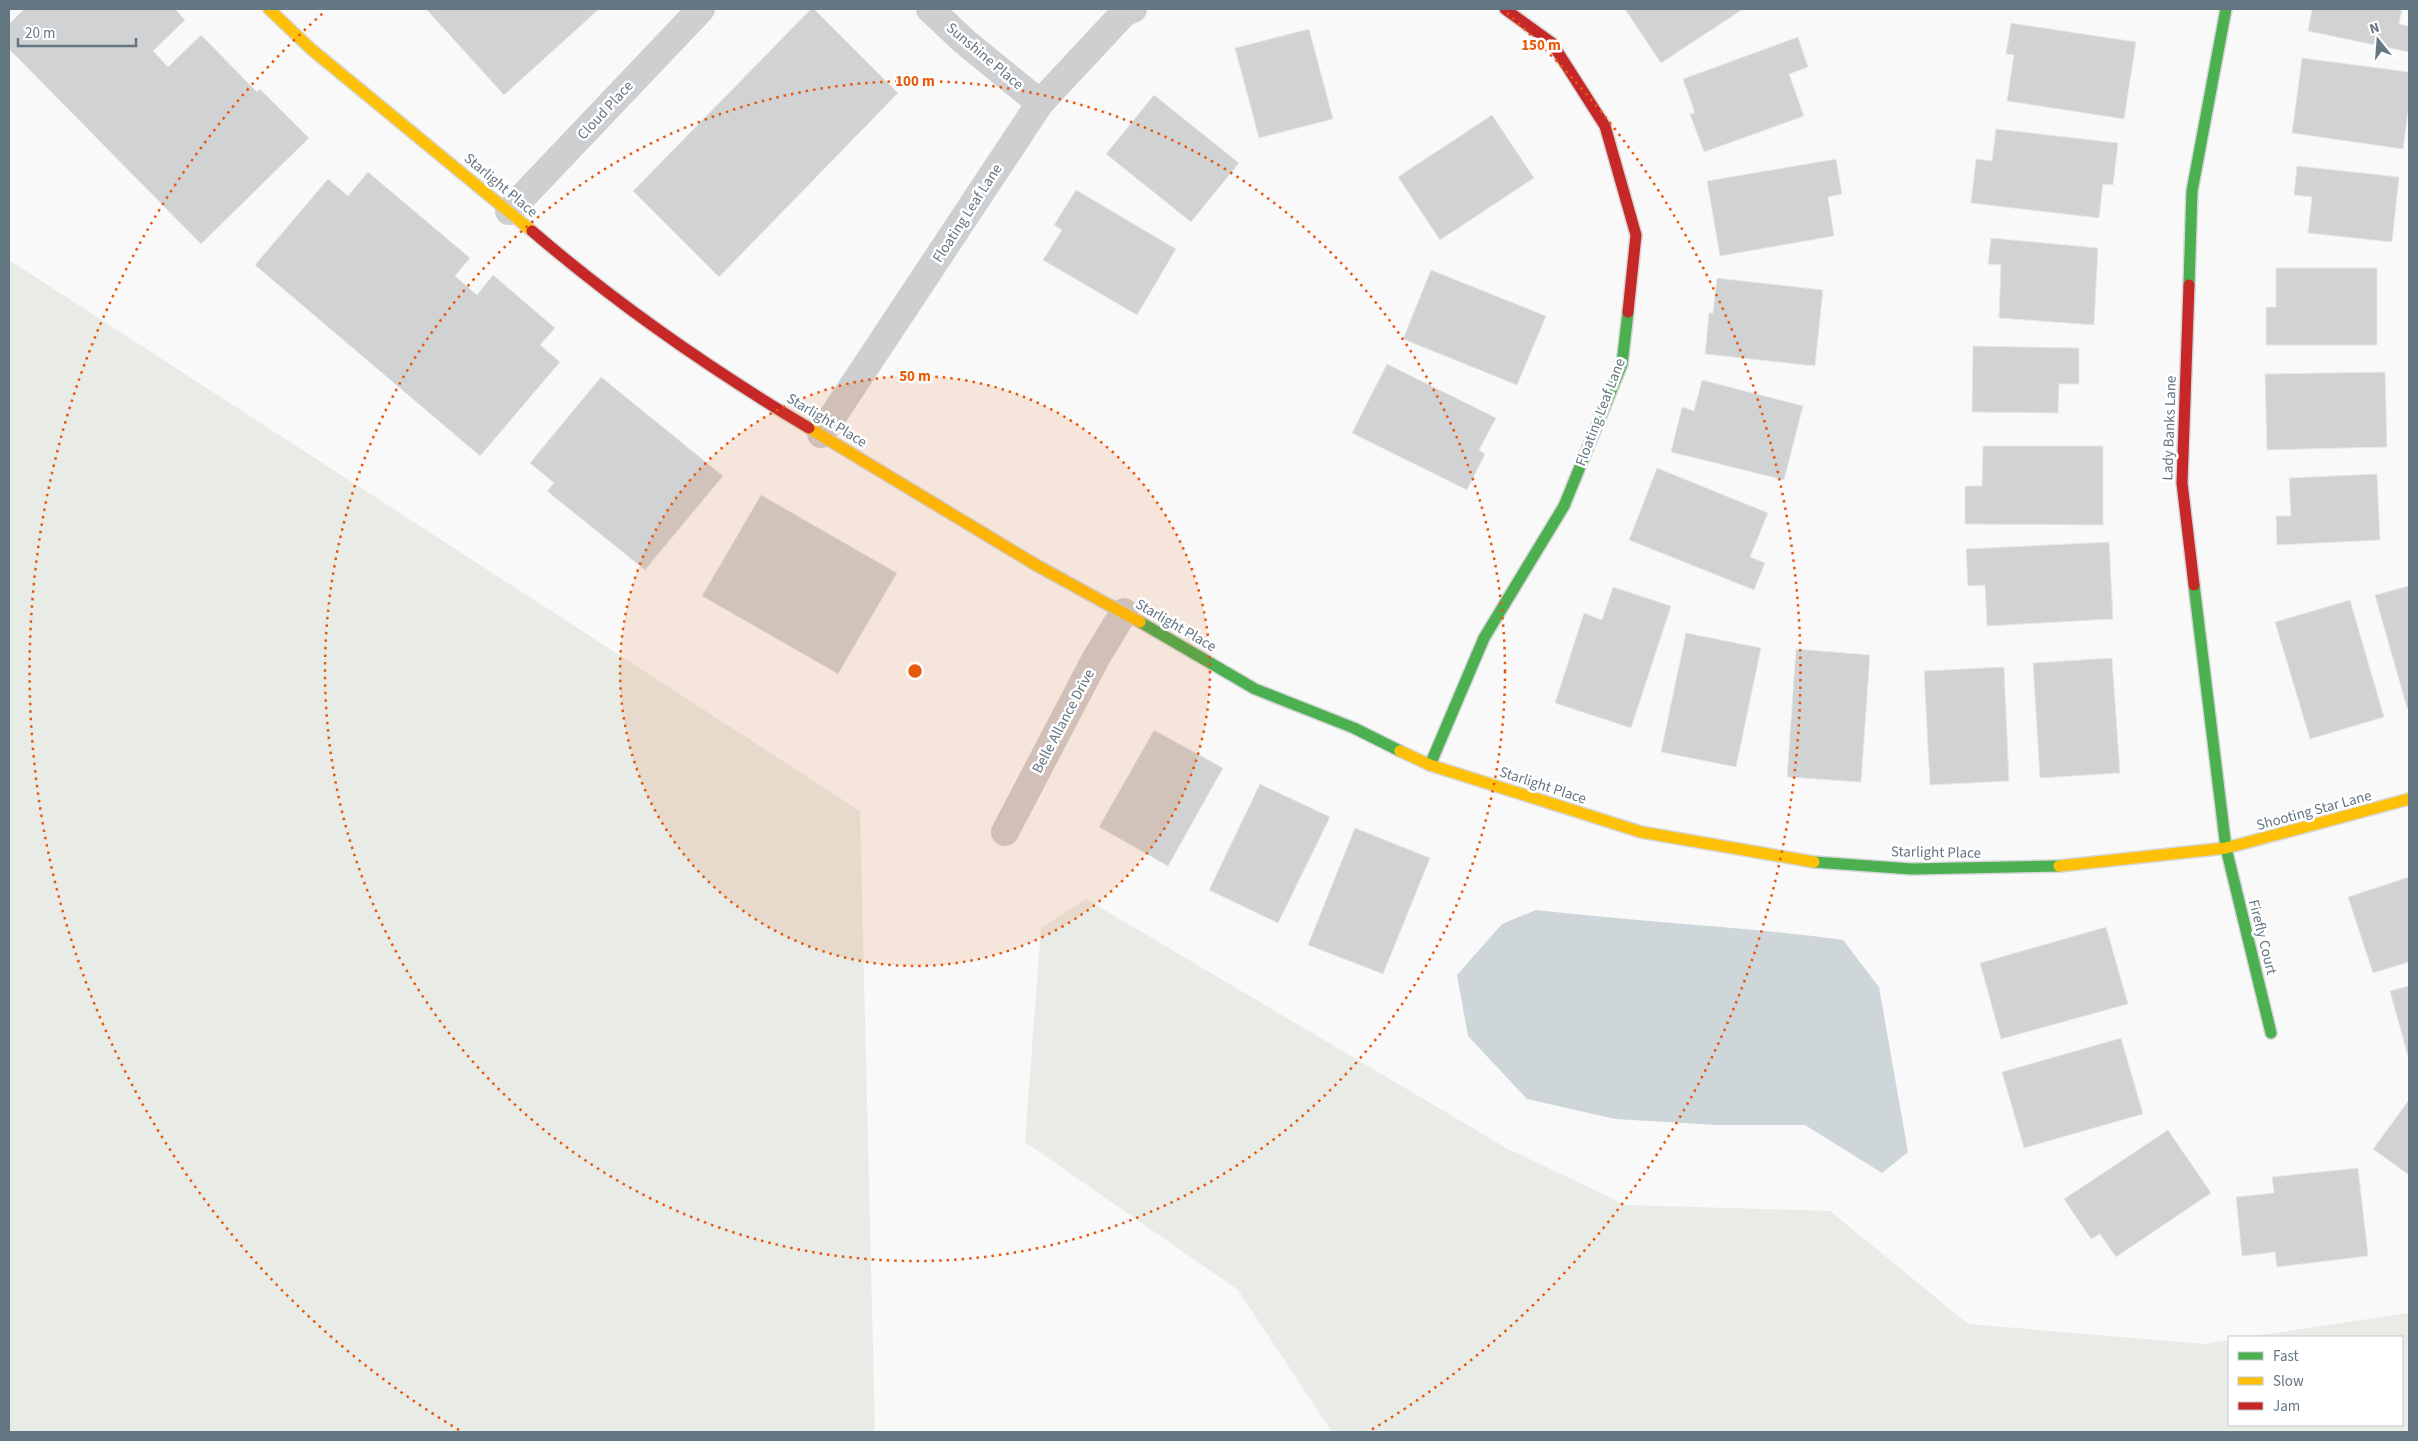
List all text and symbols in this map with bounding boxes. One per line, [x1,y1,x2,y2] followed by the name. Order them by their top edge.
[18,15,135,47] scale bar
[2353,15,2403,65] north arrow
[942,18,1028,95] street label: Sunshine Place
[2367,18,2382,39] text: N
[25,23,55,44] text: 20 m
[1521,35,1561,56] text: 150 m
[895,71,935,92] text: 100 m
[573,76,638,145] street label: Cloud Place
[459,148,542,222] street label: Starlight Place
[928,160,1007,267] street label: Floating Leaf Lane
[1570,355,1631,469] street label: Floating Leaf Lane
[899,366,931,387] text: 50 m
[2157,375,2182,481] street label: Lady Banks Lane
[783,388,871,453] street label: Starlight Place
[1131,594,1220,657] street label: Starlight Place
[906,662,924,680] centre of rings
[1027,665,1100,777] street label: Belle Allance Drive
[1497,762,1589,809] street label: Starlight Place
[2254,785,2374,836] street label: Shooting Star Lane
[1891,841,1981,864] street label: Starlight Place
[2243,897,2282,977] street label: Firefly Court
[2228,1336,2403,1426] legend
[2273,1346,2299,1367] text: Fast
[2273,1371,2304,1392] text: Slow
[2273,1396,2300,1417] text: Jam

